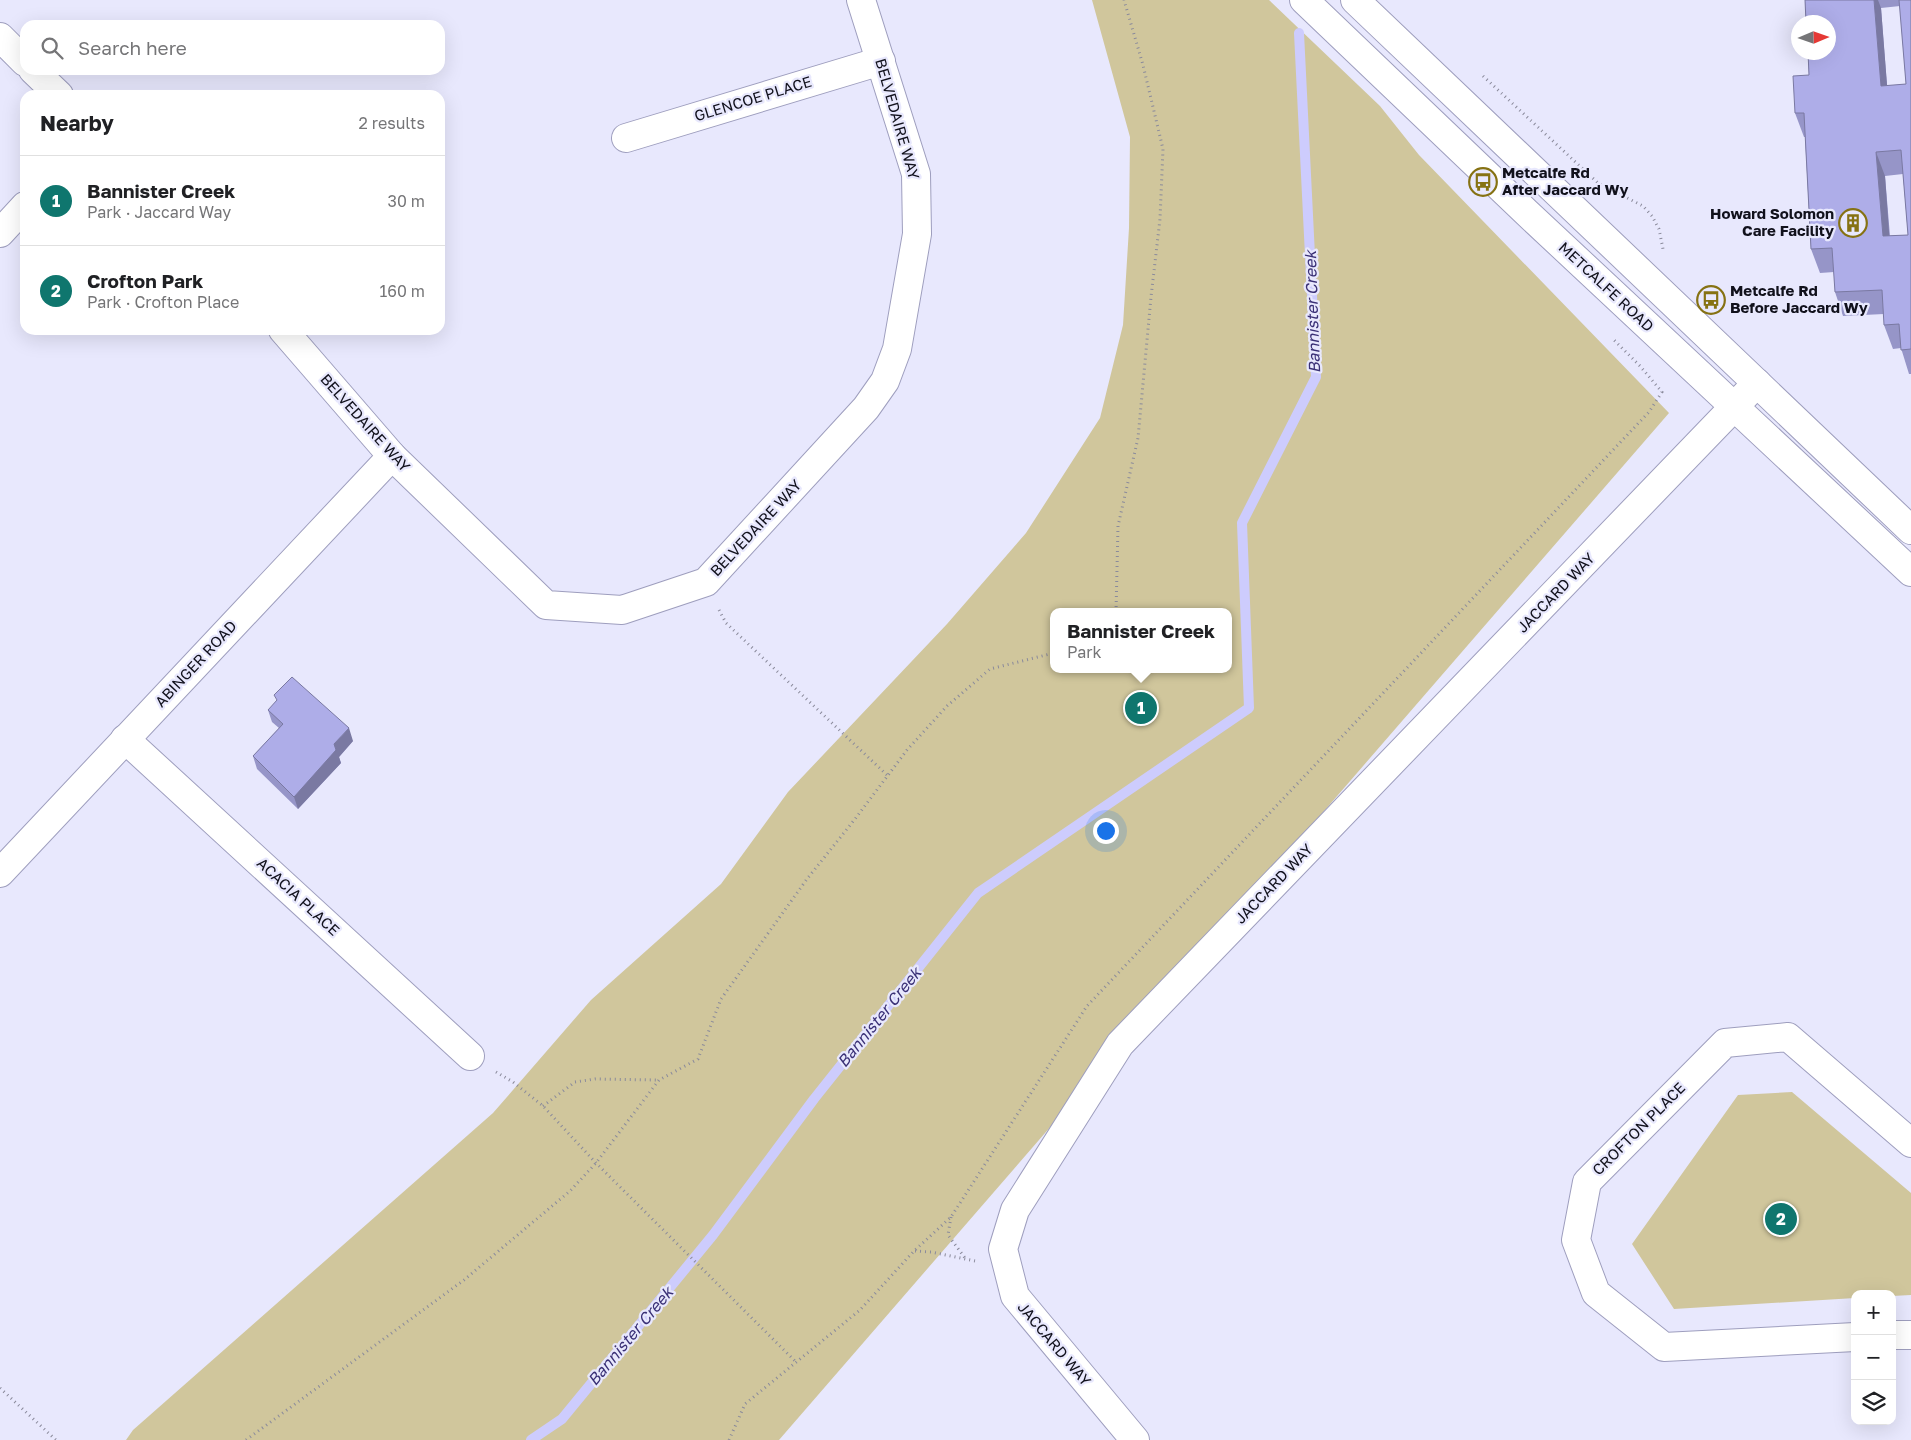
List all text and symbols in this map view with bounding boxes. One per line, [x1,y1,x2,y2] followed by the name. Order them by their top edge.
[1791,15,1836,60] north arrow
[20,20,445,75] search box
[38,34,66,62] icon: search
[78,36,187,59] text: Search here
[872,56,924,182] street label: BELVEDAIRE WAY
[692,72,814,124] street label: GLENCOE PLACE
[40,110,114,136] text: Nearby
[359,113,425,133] text: 2 results
[1502,163,1628,198] place label: Metcalfe Rd After Jaccard Wy
[1468,167,1498,197] bus stop icon: Metcalfe Rd After Jaccard Wy
[87,179,235,202] text: Bannister Creek
[52,191,60,211] text: 1
[388,191,425,211] text: 30 m
[87,202,231,222] text: Park · Jaccard Way
[1710,204,1834,239] place label: Howard Solomon Care Facility
[1838,208,1868,238] building icon: Howard Solomon Care Facility
[1556,238,1658,335] street label: METCALFE ROAD
[1300,248,1324,374] water label: Bannister Creek
[87,269,203,292] text: Crofton Park
[51,281,61,301] text: 2
[379,281,425,301] text: 160 m
[1730,281,1868,316] place label: Metcalfe Rd Before Jaccard Wy
[1696,285,1726,315] bus stop icon: Metcalfe Rd Before Jaccard Wy
[87,292,239,312] text: Park · Crofton Place
[317,370,415,475] street label: BELVEDAIRE WAY
[706,475,805,579] street label: BELVEDAIRE WAY
[1513,548,1598,636] street label: JACCARD WAY
[1050,608,1232,673] popup
[151,616,240,710] street label: ABINGER ROAD
[1067,619,1215,642] text: Bannister Creek
[1067,642,1102,662] text: Park
[1125,689,1157,727] pin: 1
[1093,818,1119,844] your location
[1231,839,1316,927] street label: JACCARD WAY
[254,854,344,939] street label: ACACIA PLACE
[833,962,927,1071] water label: Bannister Creek
[1588,1078,1688,1178] street label: CROFTON PLACE
[1765,1200,1797,1238] pin: 2
[583,1281,678,1389] water label: Bannister Creek
[1851,1290,1896,1425] map controls
[1851,1290,1896,1335] button: +
[1014,1298,1095,1389] street label: JACCARD WAY
[1851,1335,1896,1380] button: −
[1851,1380,1896,1425] button: layers

